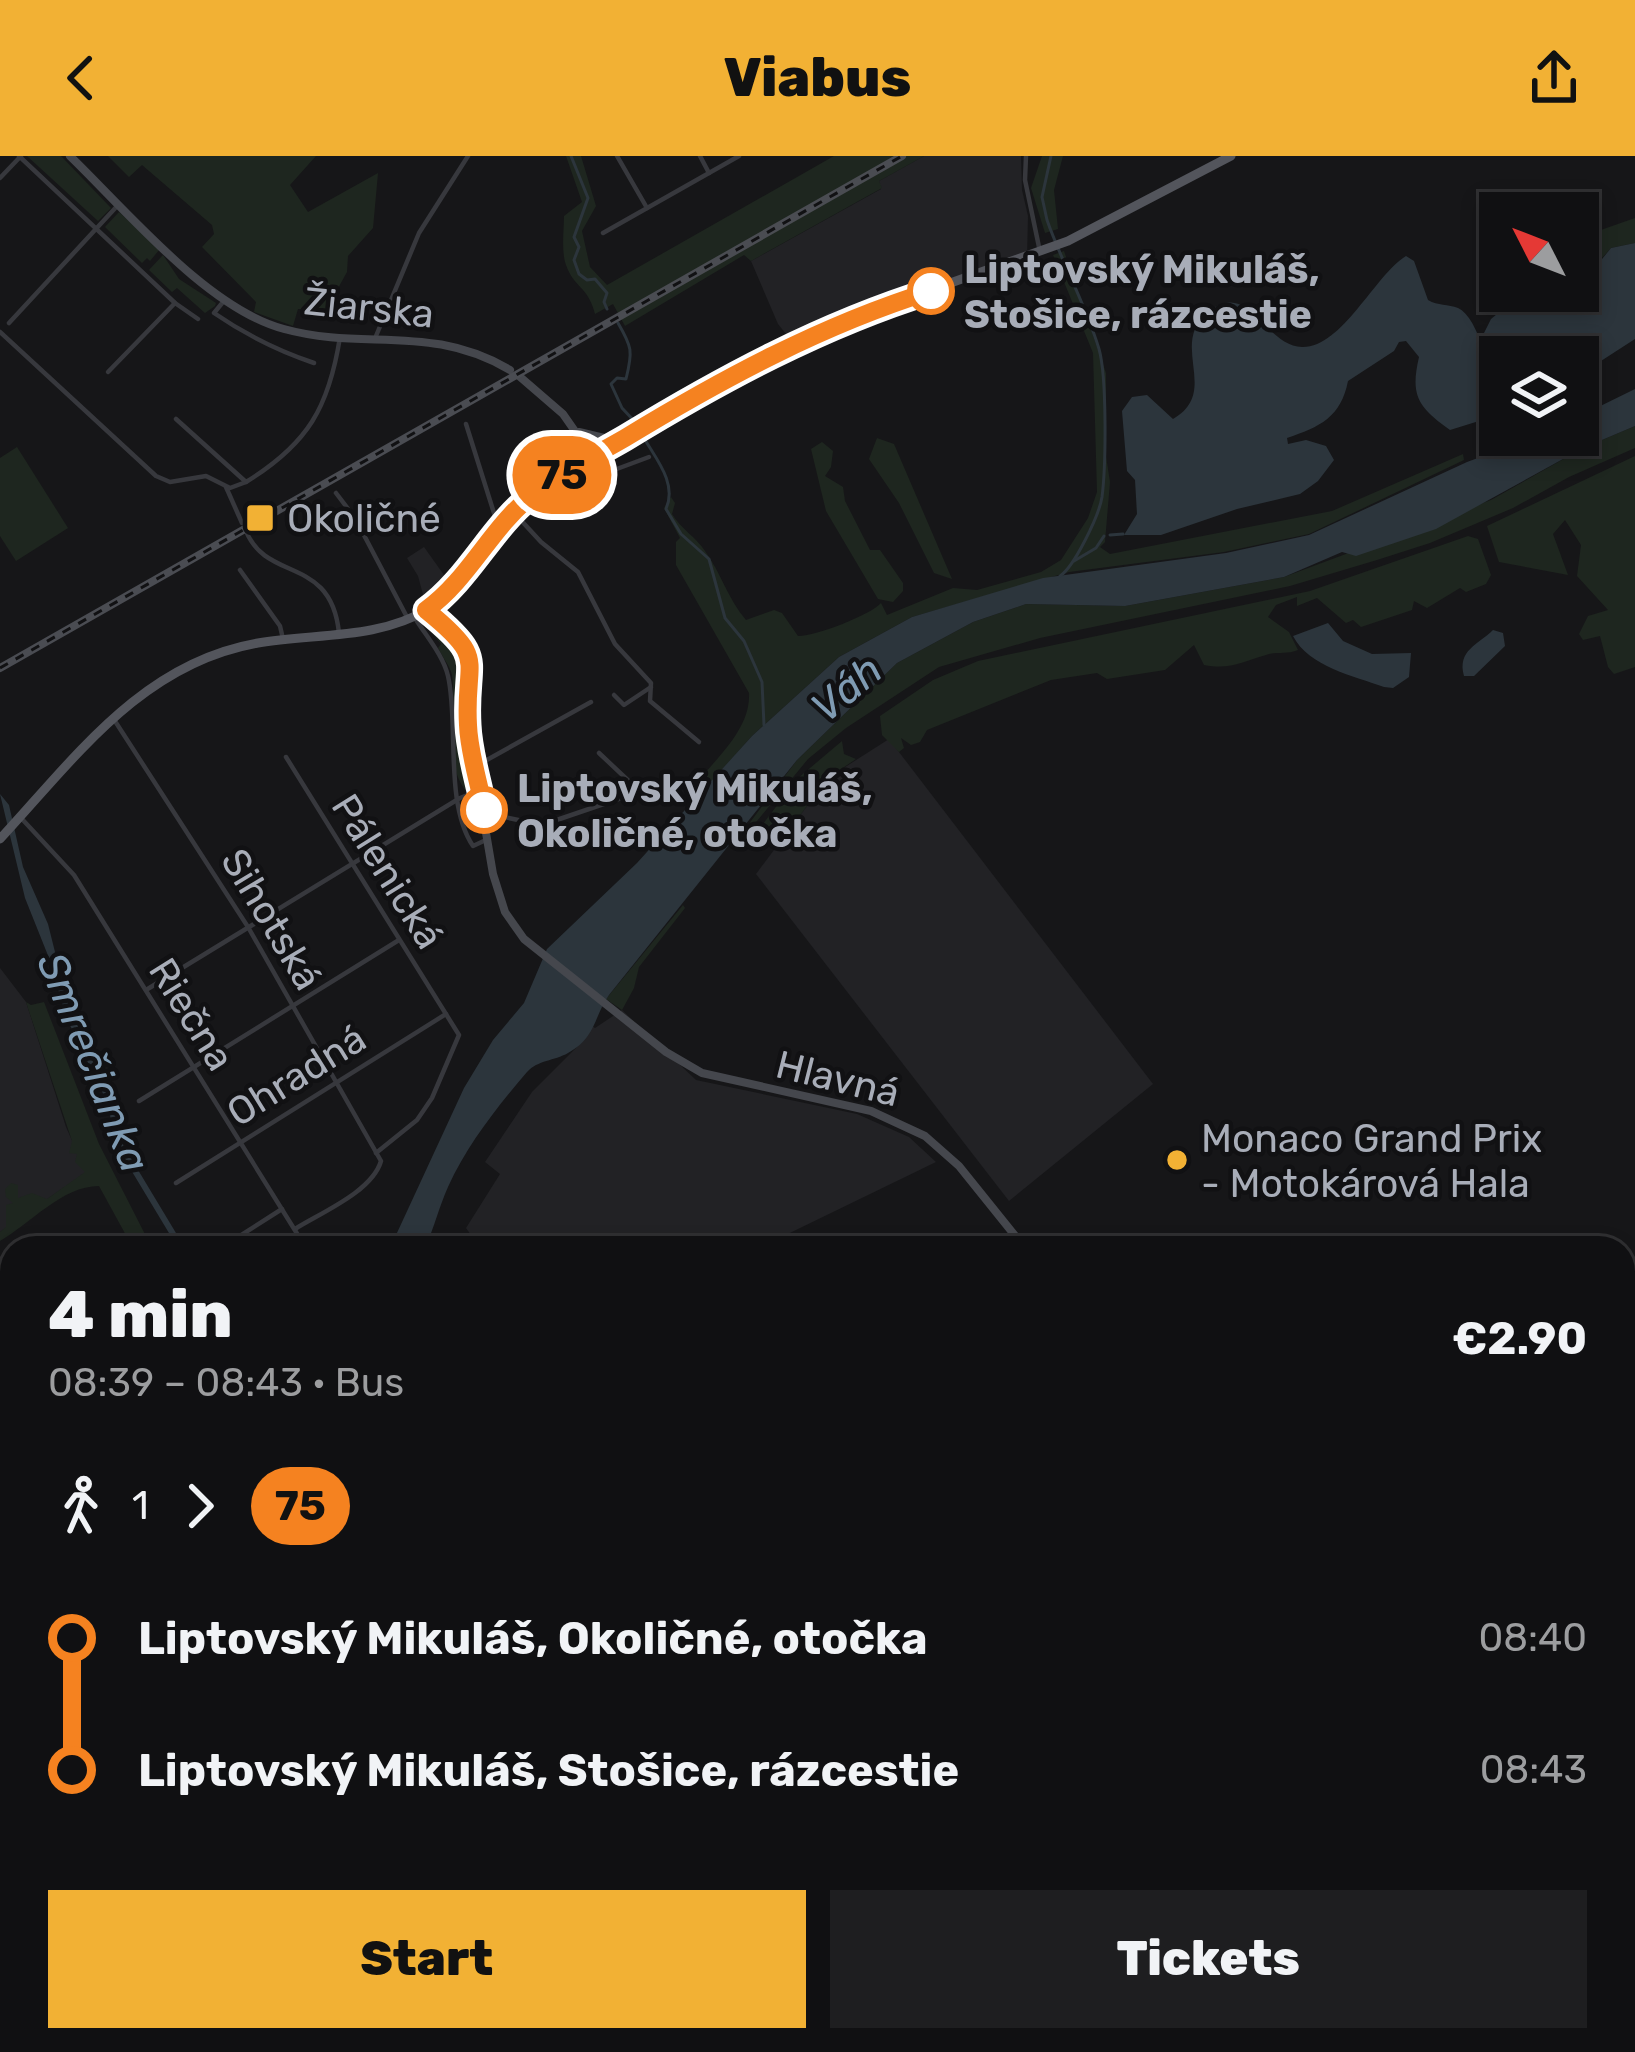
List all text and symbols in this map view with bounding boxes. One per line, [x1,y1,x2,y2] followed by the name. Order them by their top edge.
[48,45,114,111] icon: back
[1521,45,1587,111] icon: share
[724,46,911,110] text: Viabus
[1479,192,1599,312] north arrow
[1479,192,1599,456] map controls
[964,247,1319,338] place label: Liptovský Mikuláš, Stošice, rázcestie
[909,269,953,313] marker: Liptovský Mikuláš, Stošice, rázcestie
[302,278,436,338] street label: Žiarska
[1479,336,1599,456] button: layers
[508,436,616,514] line badge: 75
[536,450,588,500] text: 75
[287,496,441,542] place label: Okoličné
[244,502,276,534] marker: Okoličné
[801,645,892,733] water label: Váh
[517,766,872,857] place label: Liptovský Mikuláš, Okoličné, otočka
[322,786,453,957] street label: Pálenická
[462,788,506,832] marker: Liptovský Mikuláš, Okoličné, otočka
[211,841,331,998] street label: Sihotská
[26,945,160,1179] water label: Smrečianka
[139,950,243,1079] street label: Riečna
[219,1015,374,1136] street label: Ohradná
[771,1042,904,1116] street label: Hlavná
[1201,1116,1542,1207] place label: Monaco Grand Prix - Motokárová Hala
[1164,1147,1190,1173] marker: Monaco Grand Prix - Motokárová Hala
[48,1275,233,1354] text: 4 min
[1452,1312,1587,1365] text: €2.90
[48,1360,404,1406] text: 08:39 – 08:43 · Bus
[48,1473,114,1539] icon: walk
[167,1473,233,1539] icon: forward
[275,1481,326,1531] text: 75
[132,1483,149,1529] text: 1
[138,1612,927,1665] text: Liptovský Mikuláš, Okoličné, otočka
[1478,1615,1587,1661] text: 08:40
[138,1744,959,1797] text: Liptovský Mikuláš, Stošice, rázcestie
[1480,1747,1587,1793] text: 08:43
[48,1890,806,2028] button: Start
[830,1890,1587,2028] button: Tickets

